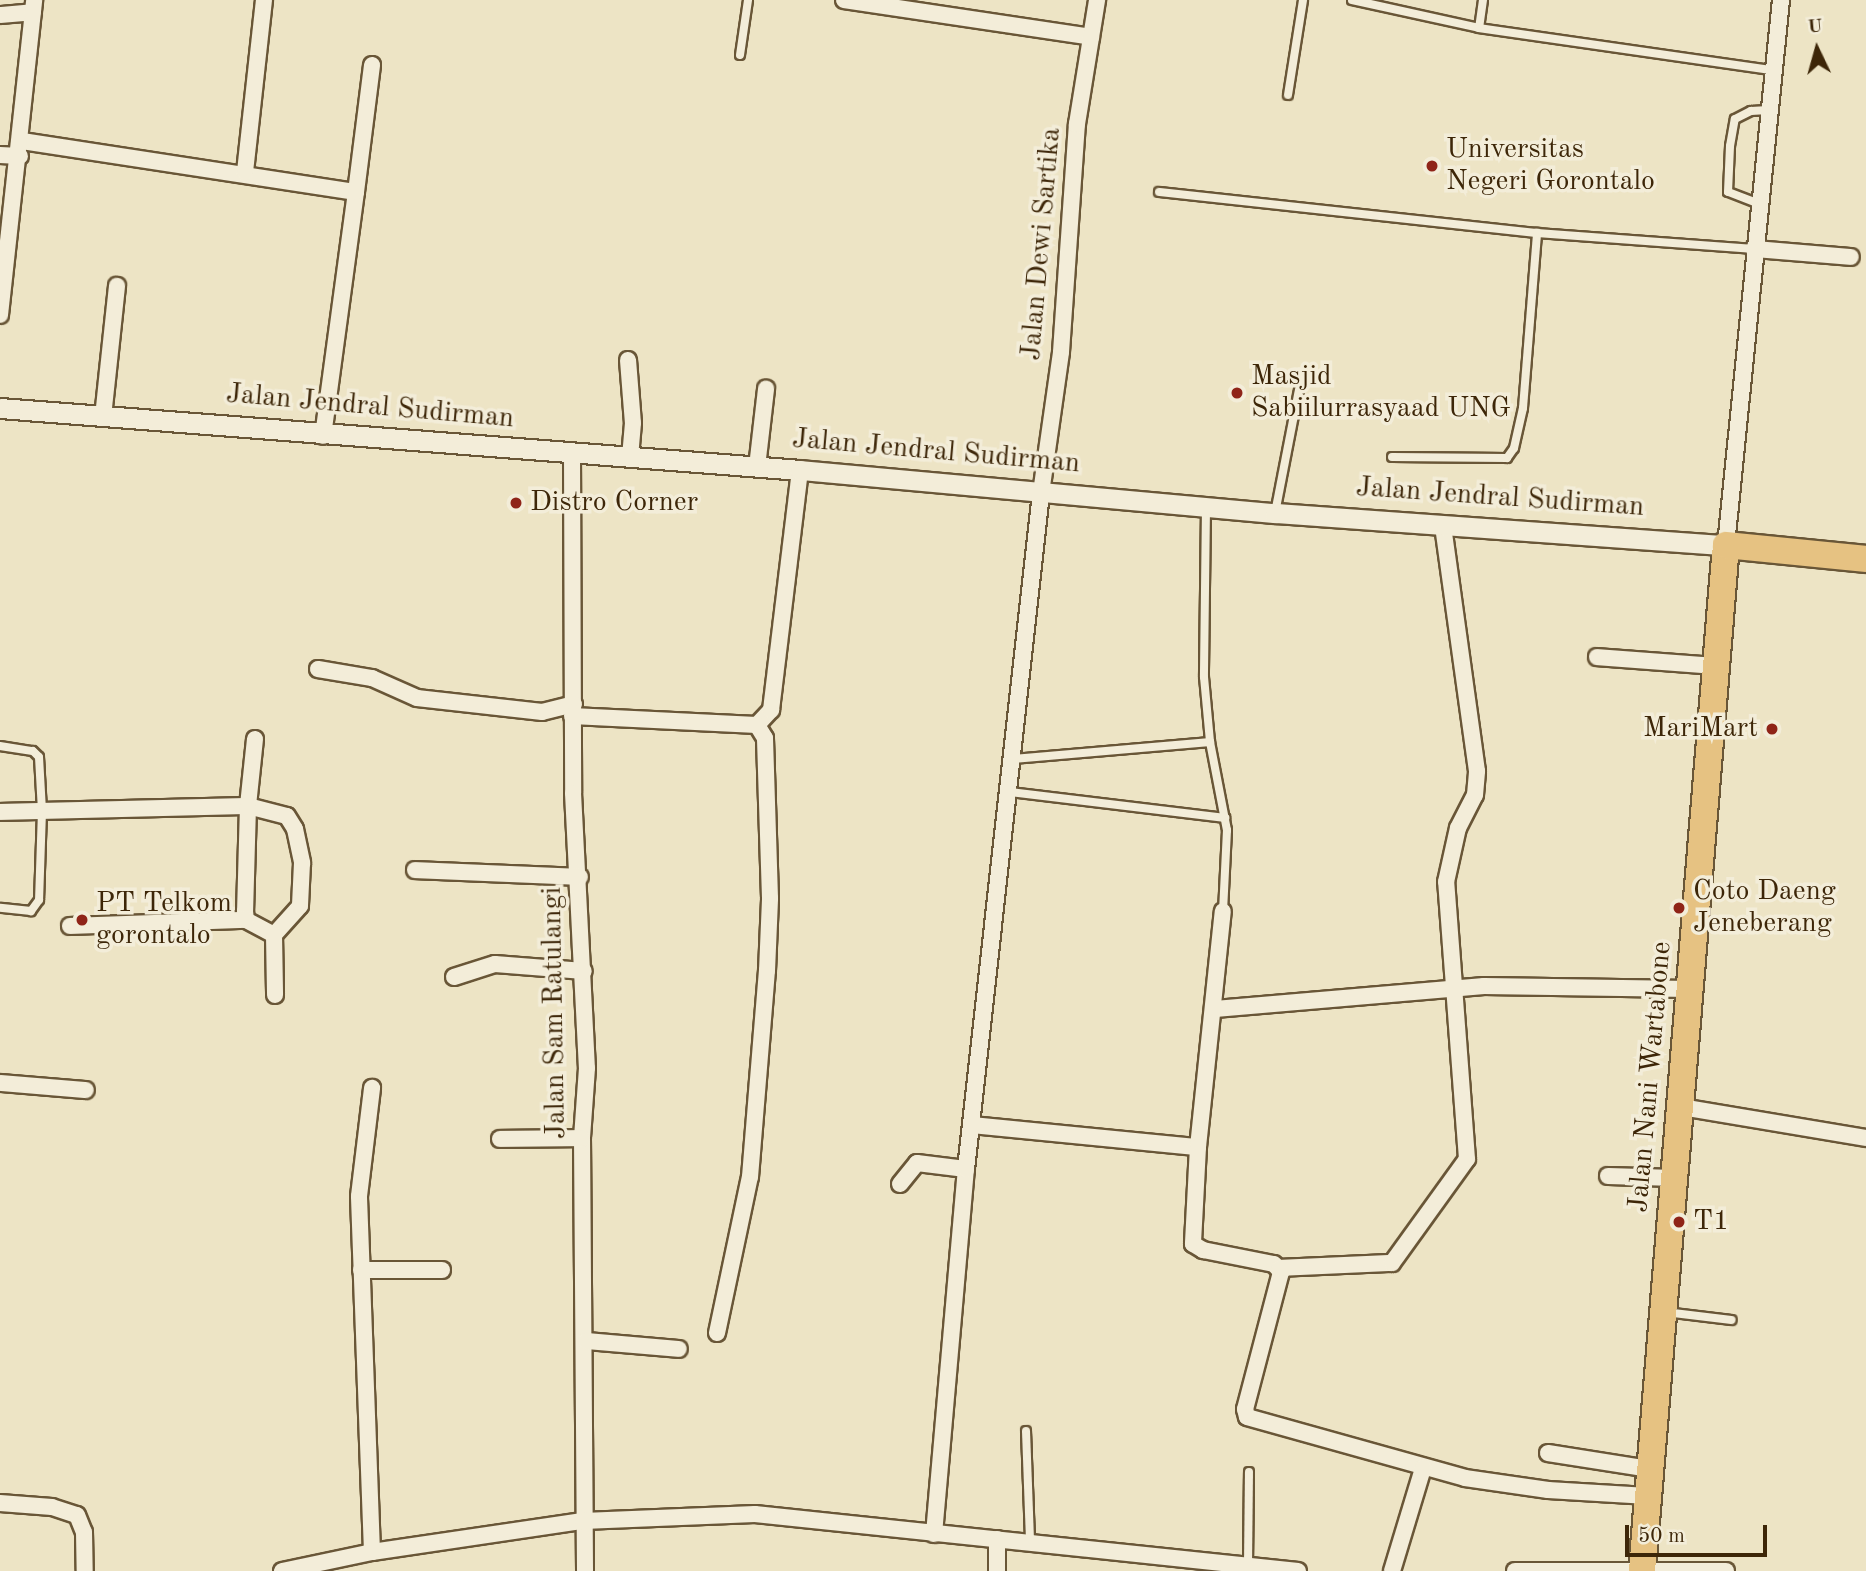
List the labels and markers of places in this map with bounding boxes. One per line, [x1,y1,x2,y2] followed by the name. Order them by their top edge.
[1446,133,1655,199] place label: Universitas Negeri Gorontalo
[1424,158,1440,174] marker: Universitas Negeri Gorontalo
[1251,360,1511,426] place label: Masjid Sabiilurrasyaad UNG
[1229,385,1245,401] marker: Masjid Sabiilurrasyaad UNG
[530,486,698,520] place label: Distro Corner
[508,495,524,511] marker: Distro Corner
[1643,712,1758,746] place label: MariMart
[1764,721,1780,737] marker: MariMart
[1693,875,1836,941] place label: Coto Daeng Jeneberang
[96,887,232,953] place label: PT Telkom gorontalo
[1671,900,1687,916] marker: Coto Daeng Jeneberang
[74,912,90,928] marker: PT Telkom gorontalo
[1693,1205,1729,1239] place label: T1
[1671,1214,1687,1230] marker: T1

